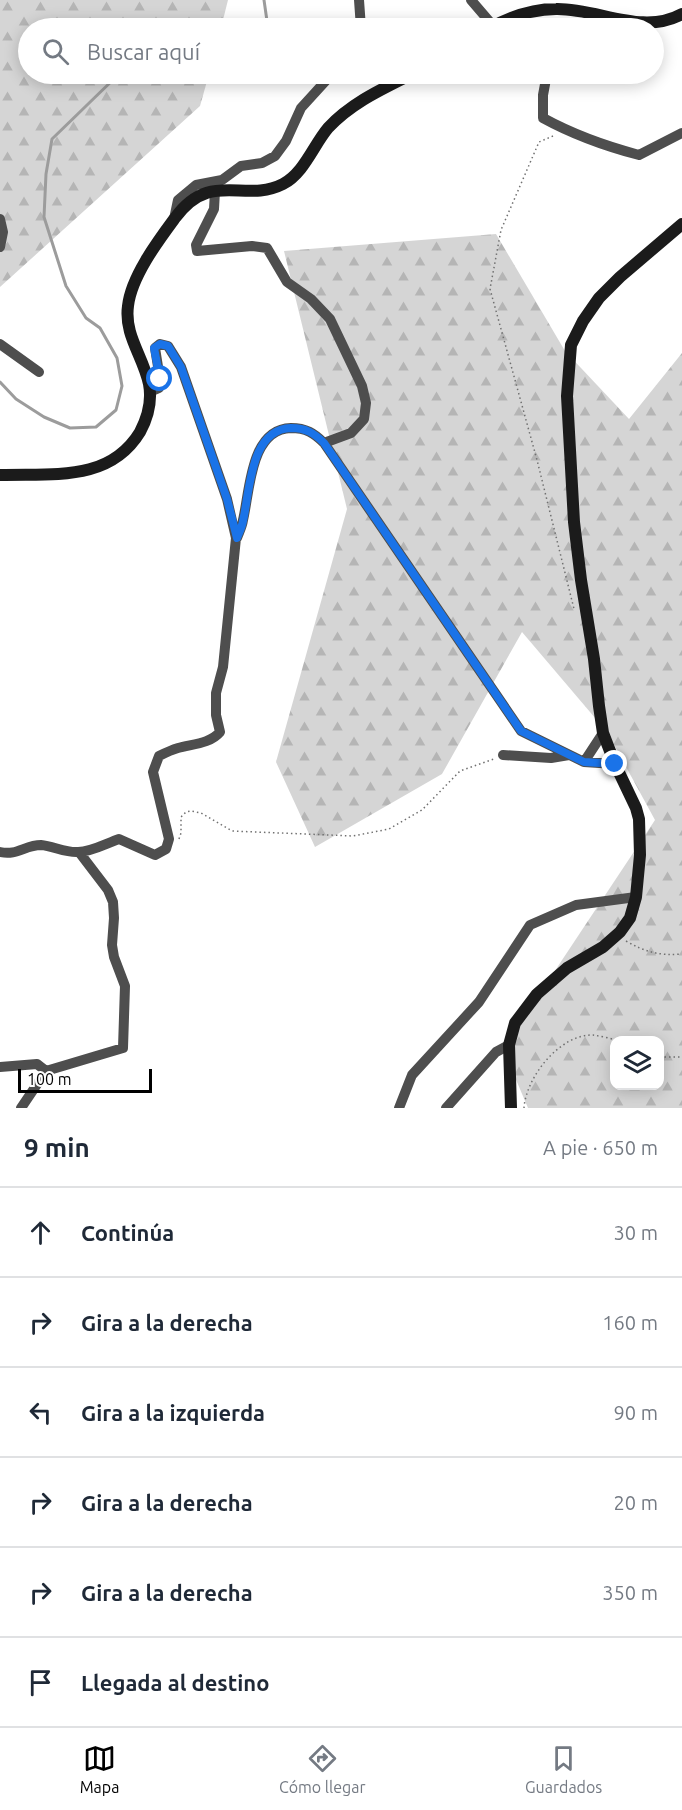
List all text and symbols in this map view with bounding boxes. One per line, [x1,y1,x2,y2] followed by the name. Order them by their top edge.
[18,18,664,84] search box
[39,35,72,68] icon: search
[87,39,200,64] text: Buscar aquí
[146,365,172,391] route start
[601,750,627,776] route end
[610,1036,664,1090] map controls
[610,1036,664,1090] button: layers
[18,1066,152,1094] scale bar
[27,1070,72,1088] text: 100 m
[24,1133,90,1162] text: 9 min
[543,1136,658,1159] text: A pie · 650 m
[24,1216,57,1249] icon: ahead
[81,1220,174,1245] text: Continúa
[614,1221,658,1244] text: 30 m
[24,1306,57,1339] icon: right
[81,1310,253,1335] text: Gira a la derecha
[602,1311,658,1334] text: 160 m
[24,1396,57,1429] icon: left
[81,1400,265,1425] text: Gira a la izquierda
[614,1401,658,1424] text: 90 m
[24,1486,57,1519] icon: right
[81,1490,253,1515] text: Gira a la derecha
[614,1491,658,1514] text: 20 m
[24,1576,57,1609] icon: right
[81,1580,253,1605] text: Gira a la derecha
[602,1581,658,1604] text: 350 m
[24,1666,57,1699] icon: arrive
[81,1670,269,1695] text: Llegada al destino
[80,1742,119,1796] tab: Mapa
[279,1742,366,1796] tab: Cómo llegar
[525,1742,602,1796] tab: Guardados

